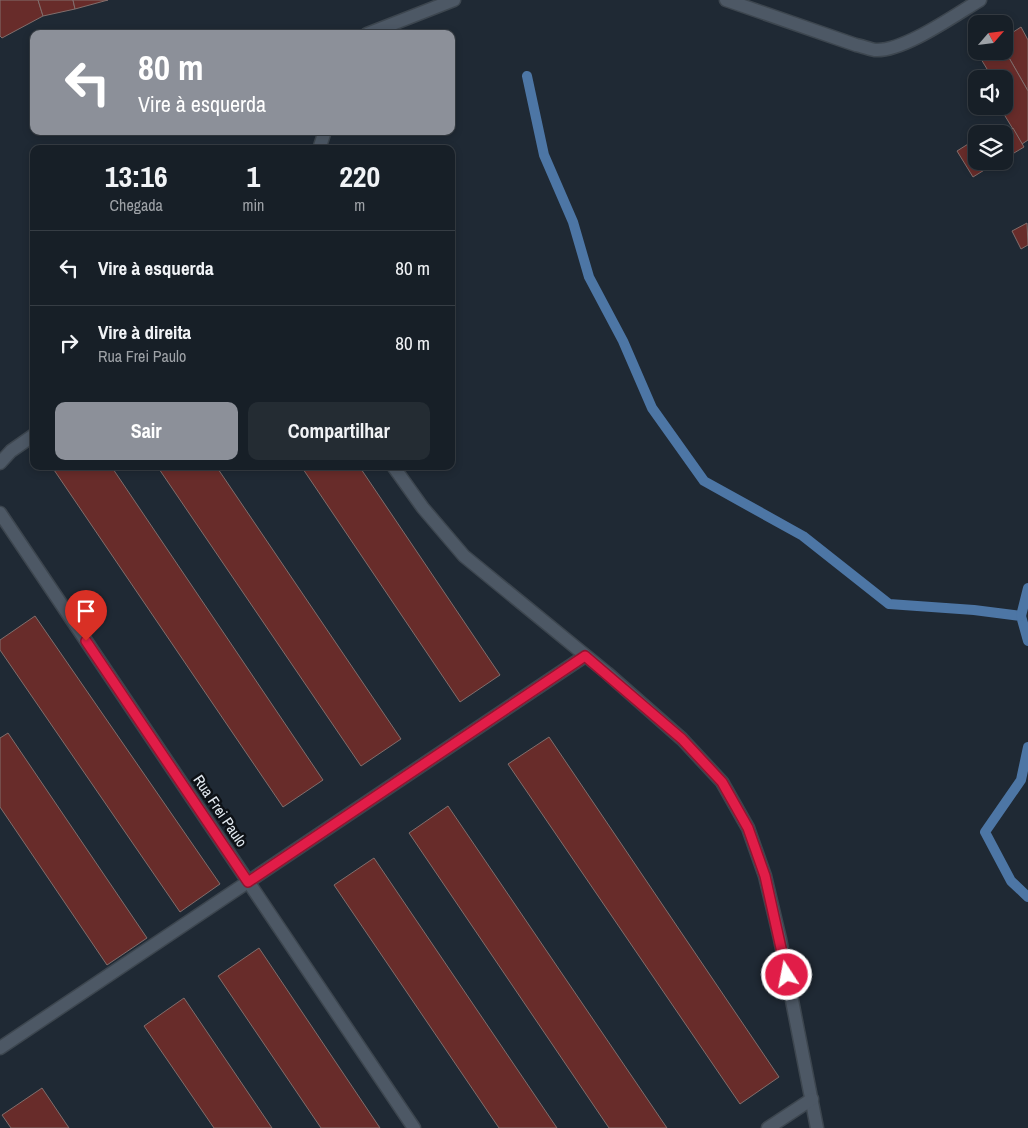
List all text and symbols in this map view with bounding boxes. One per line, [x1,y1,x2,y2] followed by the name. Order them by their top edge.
[968,15,1012,60] north arrow
[968,15,1013,170] map controls
[138,44,203,91] text: 80 m
[55,50,120,115] icon: left
[968,70,1013,115] button: sound
[138,89,266,119] text: Vire à esquerda
[968,125,1013,170] button: layers
[105,156,168,196] text: 13:16
[247,156,260,196] text: 1
[339,156,380,196] text: 220
[110,194,163,216] text: Chegada
[242,194,264,216] text: min
[354,194,365,216] text: m
[55,254,83,282] icon: left
[98,255,214,281] text: Vire à esquerda
[395,255,430,281] text: 80 m
[98,319,191,345] text: Vire à direita
[55,329,83,357] icon: right
[395,330,430,356] text: 80 m
[98,345,186,367] text: Rua Frei Paulo
[55,402,238,460] button: Sair
[248,402,430,460] button: Compartilhar
[65,590,107,641] pin
[72,597,100,625] icon: arrive
[189,771,252,851] street label: Rua Frei Paulo
[760,948,812,1000] position arrow

